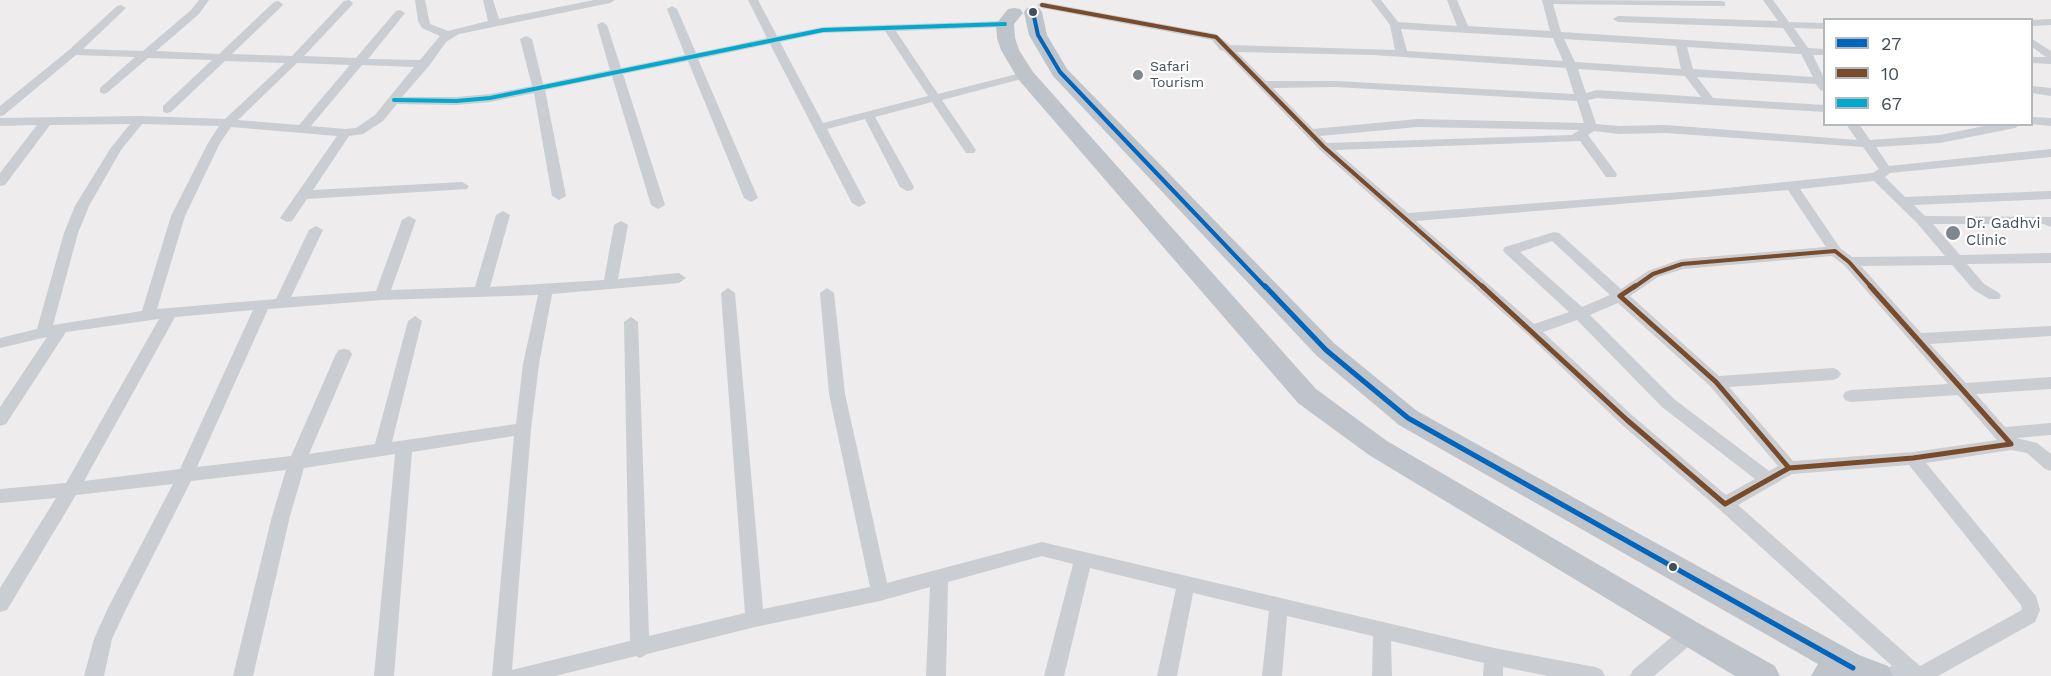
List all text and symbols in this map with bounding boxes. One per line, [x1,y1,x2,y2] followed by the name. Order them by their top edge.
[1027,6,1039,18] unlabelled marker
[1823,18,2033,126] legend
[1881,33,1901,54] text: 27
[1150,59,1204,92] place label: Safari Tourism
[1881,63,1899,84] text: 10
[1131,68,1145,82] marker: Safari Tourism
[1881,93,1902,114] text: 67
[1966,215,2040,250] place label: Dr. Gadhvi Clinic
[1944,224,1962,242] marker: Dr. Gadhvi Clinic
[1667,561,1679,573] unlabelled marker

